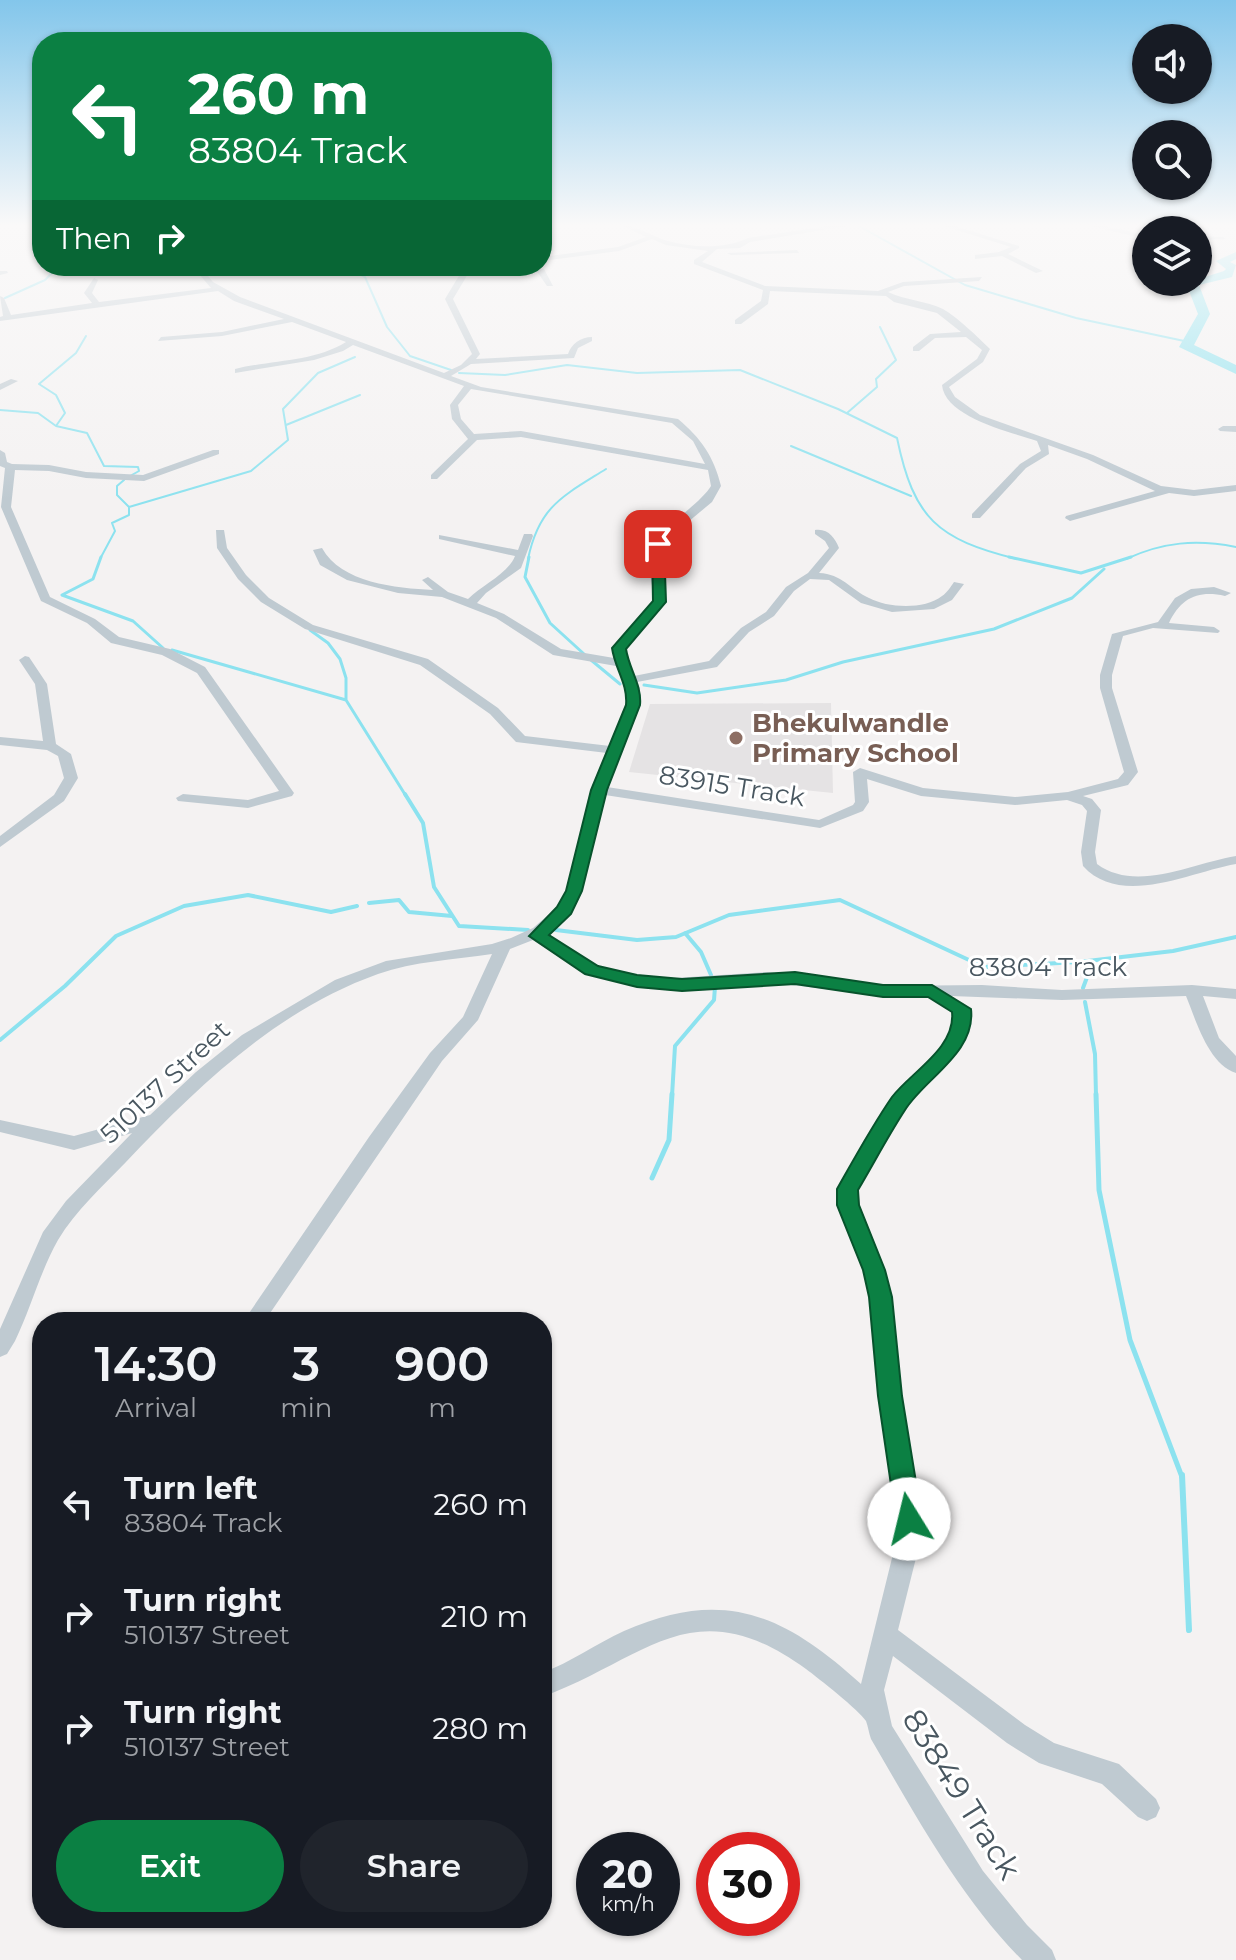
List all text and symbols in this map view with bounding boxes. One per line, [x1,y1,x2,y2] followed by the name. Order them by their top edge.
[1132,24,1212,296] map controls
[1132,24,1212,104] button: sound
[188,60,369,128] text: 260 m
[56,64,160,168] icon: left
[1132,120,1212,200] button: search
[188,128,407,172] text: 83804 Track
[148,216,192,260] icon: right
[1132,216,1212,296] button: layers
[56,220,132,257] text: Then
[624,510,692,578] pin
[636,522,680,566] icon: arrive
[752,707,959,769] place label: Bhekulwandle Primary School
[727,729,745,747] marker: Bhekulwandle Primary School
[657,759,808,813] street label: 83915 Track
[969,951,1128,983] street label: 83804 Track
[93,1014,237,1150] street label: 510137 Street
[94,1335,218,1393] text: 14:30
[292,1335,320,1393] text: 3
[395,1335,490,1393] text: 900
[115,1392,197,1424] text: Arrival
[280,1392,332,1424] text: min
[428,1392,456,1424] text: m
[124,1470,257,1507] text: Turn left
[867,1477,951,1561] position arrow
[56,1482,100,1526] icon: left
[433,1486,528,1523] text: 260 m
[124,1507,282,1539] text: 83804 Track
[124,1582,281,1619] text: Turn right
[56,1594,100,1638] icon: right
[441,1598,528,1635] text: 210 m
[124,1619,290,1651] text: 510137 Street
[124,1694,281,1731] text: Turn right
[894,1702,1030,1886] street label: 83849 Track
[56,1706,100,1750] icon: right
[432,1710,528,1747] text: 280 m
[124,1731,290,1763] text: 510137 Street
[56,1820,284,1912] button: Exit
[300,1820,528,1912] button: Share
[696,1832,800,1936] speed limit sign: 30
[603,1849,653,1898] text: 20
[601,1892,655,1916] text: km/h

